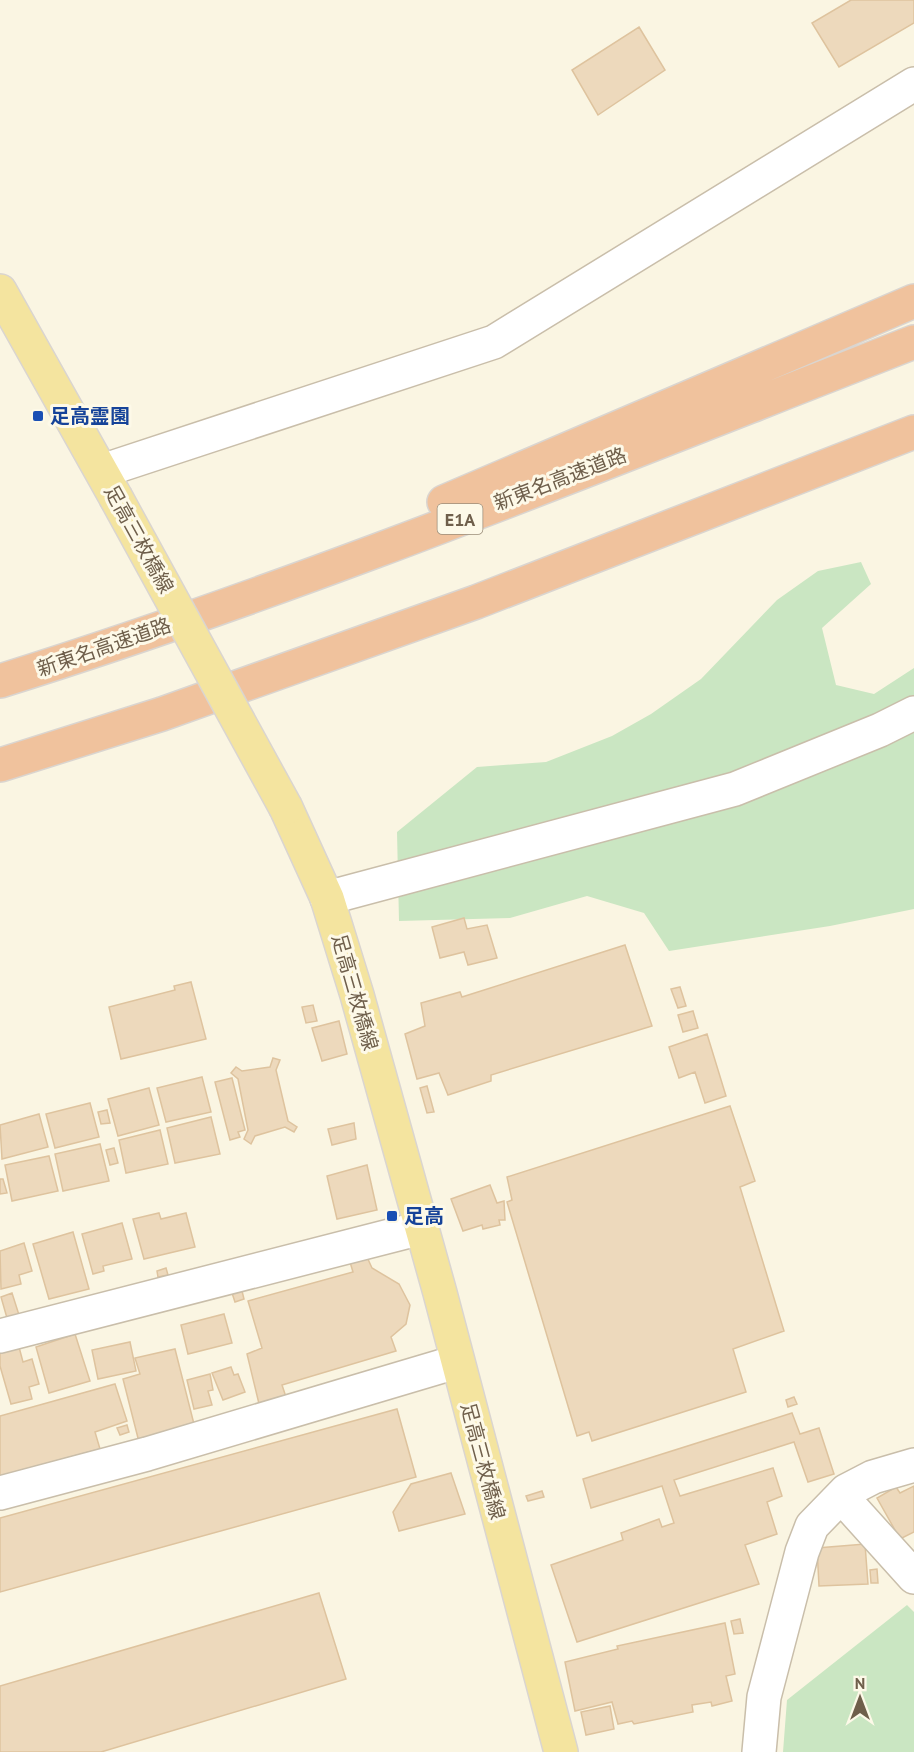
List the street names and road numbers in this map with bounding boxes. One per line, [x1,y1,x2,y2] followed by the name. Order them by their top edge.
[490,442,630,516] street label: 新東名高速道路
[99,480,179,598] street label: 足高三枚橋線
[438,504,482,534] road number: E1A
[34,612,174,682] street label: 新東名高速道路
[326,931,384,1053] street label: 足高三枚橋線
[455,1400,511,1522] street label: 足高三枚橋線

